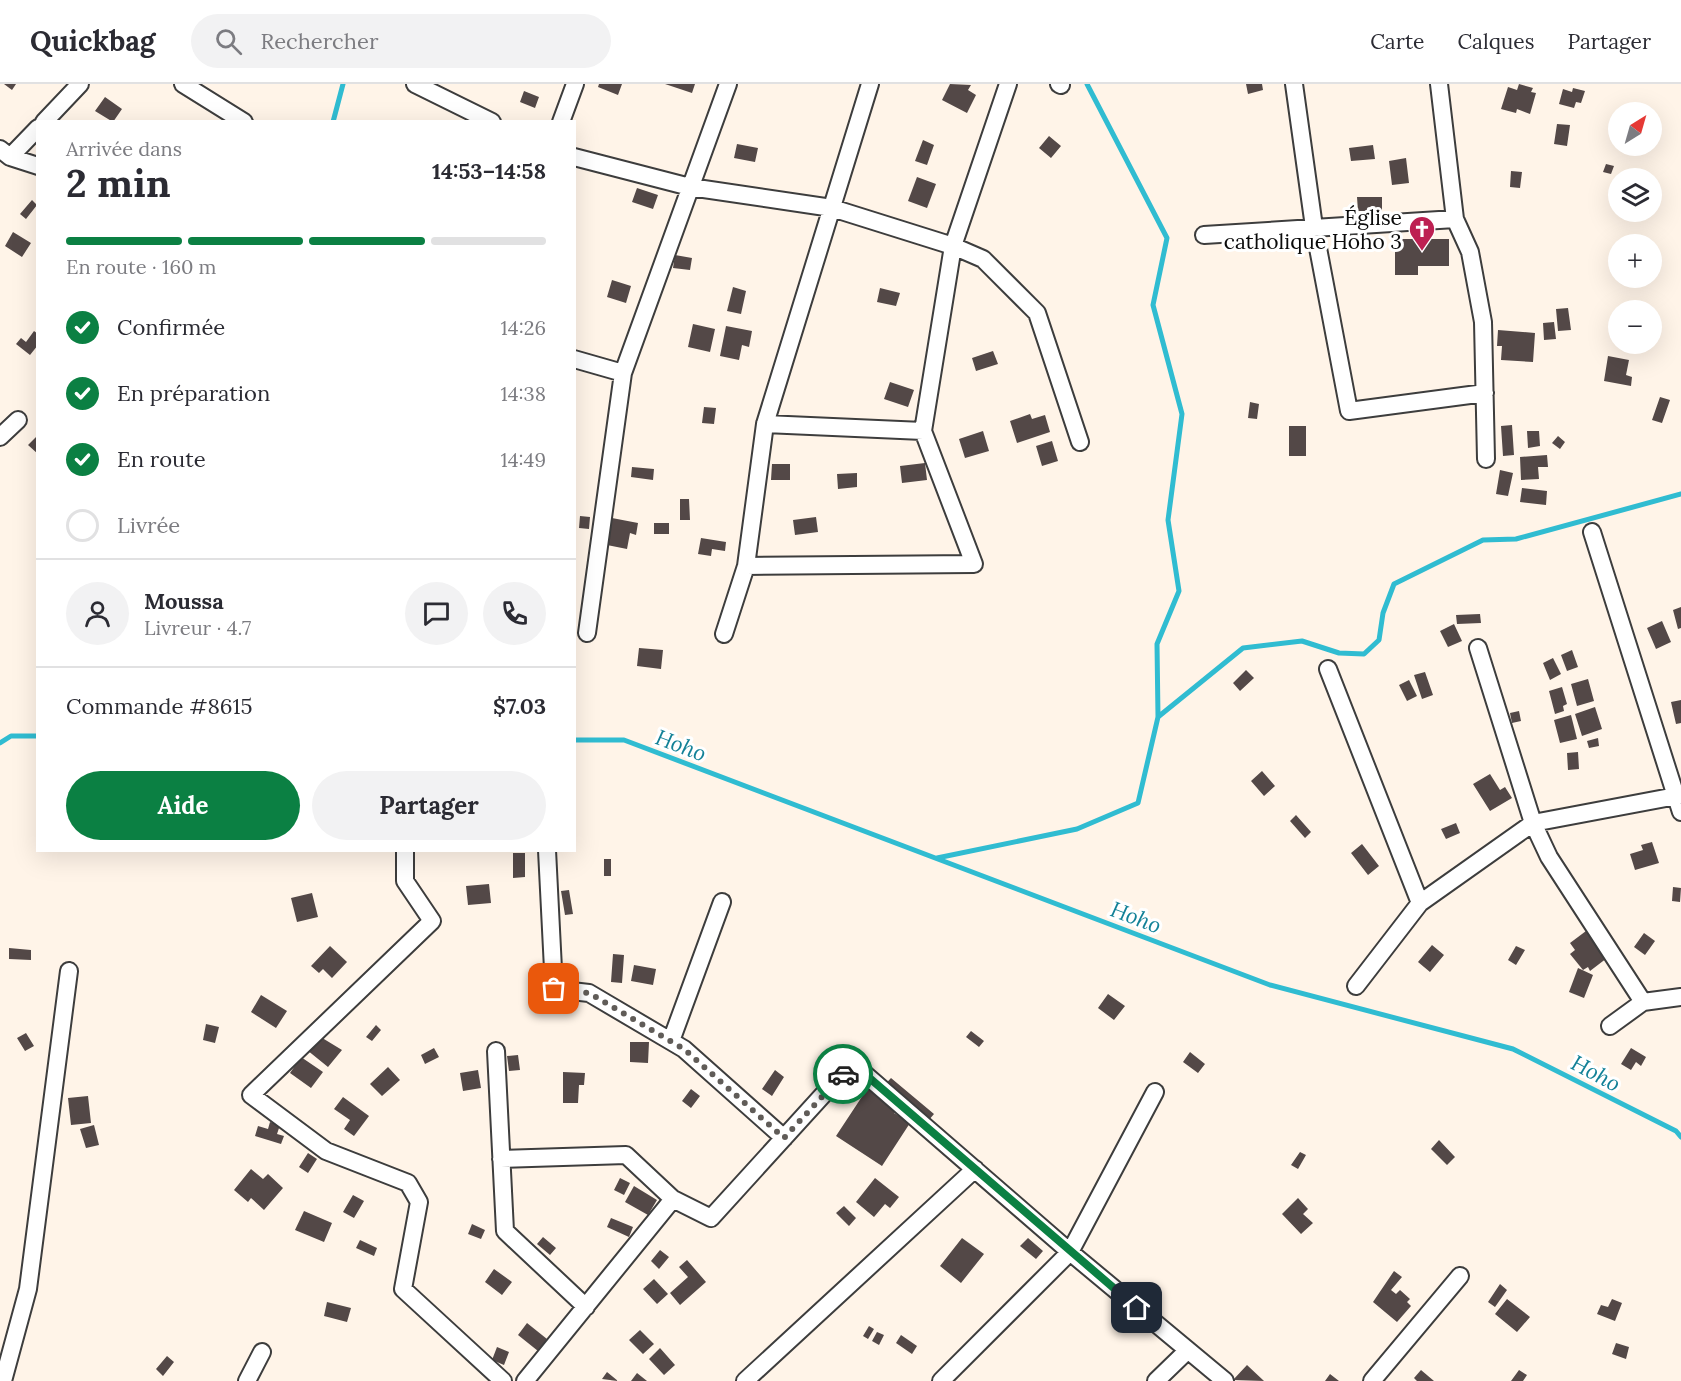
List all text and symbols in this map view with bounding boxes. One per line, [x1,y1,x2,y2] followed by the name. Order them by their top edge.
[191,14,611,68] search box
[30,23,155,59] text: Quickbag
[212,25,245,58] icon: search
[260,27,378,55] text: Rechercher
[1370,28,1424,55] text: Carte
[1457,28,1534,55] text: Calques
[1567,28,1651,55] text: Partager
[1608,102,1662,156] north arrow
[1608,102,1662,354] map controls
[66,136,182,161] text: Arrivée dans
[432,157,546,185] text: 14:53–14:58
[66,158,171,208] text: 2 min
[1608,168,1662,222] button: layers
[1224,204,1402,255] place label: Église catholique Hoho 3
[1407,214,1437,252] church icon: Église catholique Hoho 3
[1608,234,1662,288] button: +
[66,254,217,279] text: En route · 160 m
[1608,300,1662,354] button: −
[66,311,99,344] icon: check
[117,313,225,341] text: Confirmée
[501,315,546,340] text: 14:26
[66,377,99,410] icon: check
[117,379,270,407] text: En préparation
[501,381,546,406] text: 14:38
[66,443,99,476] icon: check
[117,445,206,473] text: En route
[500,447,546,472] text: 14:49
[117,511,180,539] text: Livrée
[66,582,129,645] button: person
[405,582,468,645] button: chat
[483,582,546,645] button: phone
[144,587,224,615] text: Moussa
[144,615,251,640] text: Livreur · 4.7
[66,692,253,720] text: Commande #8615
[493,692,546,720] text: $7.03
[652,723,710,767] water label: Hoho
[66,771,300,840] button: Aide
[312,771,546,840] button: Partager
[1107,895,1165,939] water label: Hoho
[528,963,579,1014] pin
[537,972,570,1005] icon: bag
[813,1044,873,1104] courier
[1566,1048,1626,1098] water label: Hoho
[827,1058,860,1091] icon: car
[1111,1282,1162,1333] pin
[1120,1291,1153,1324] icon: home

